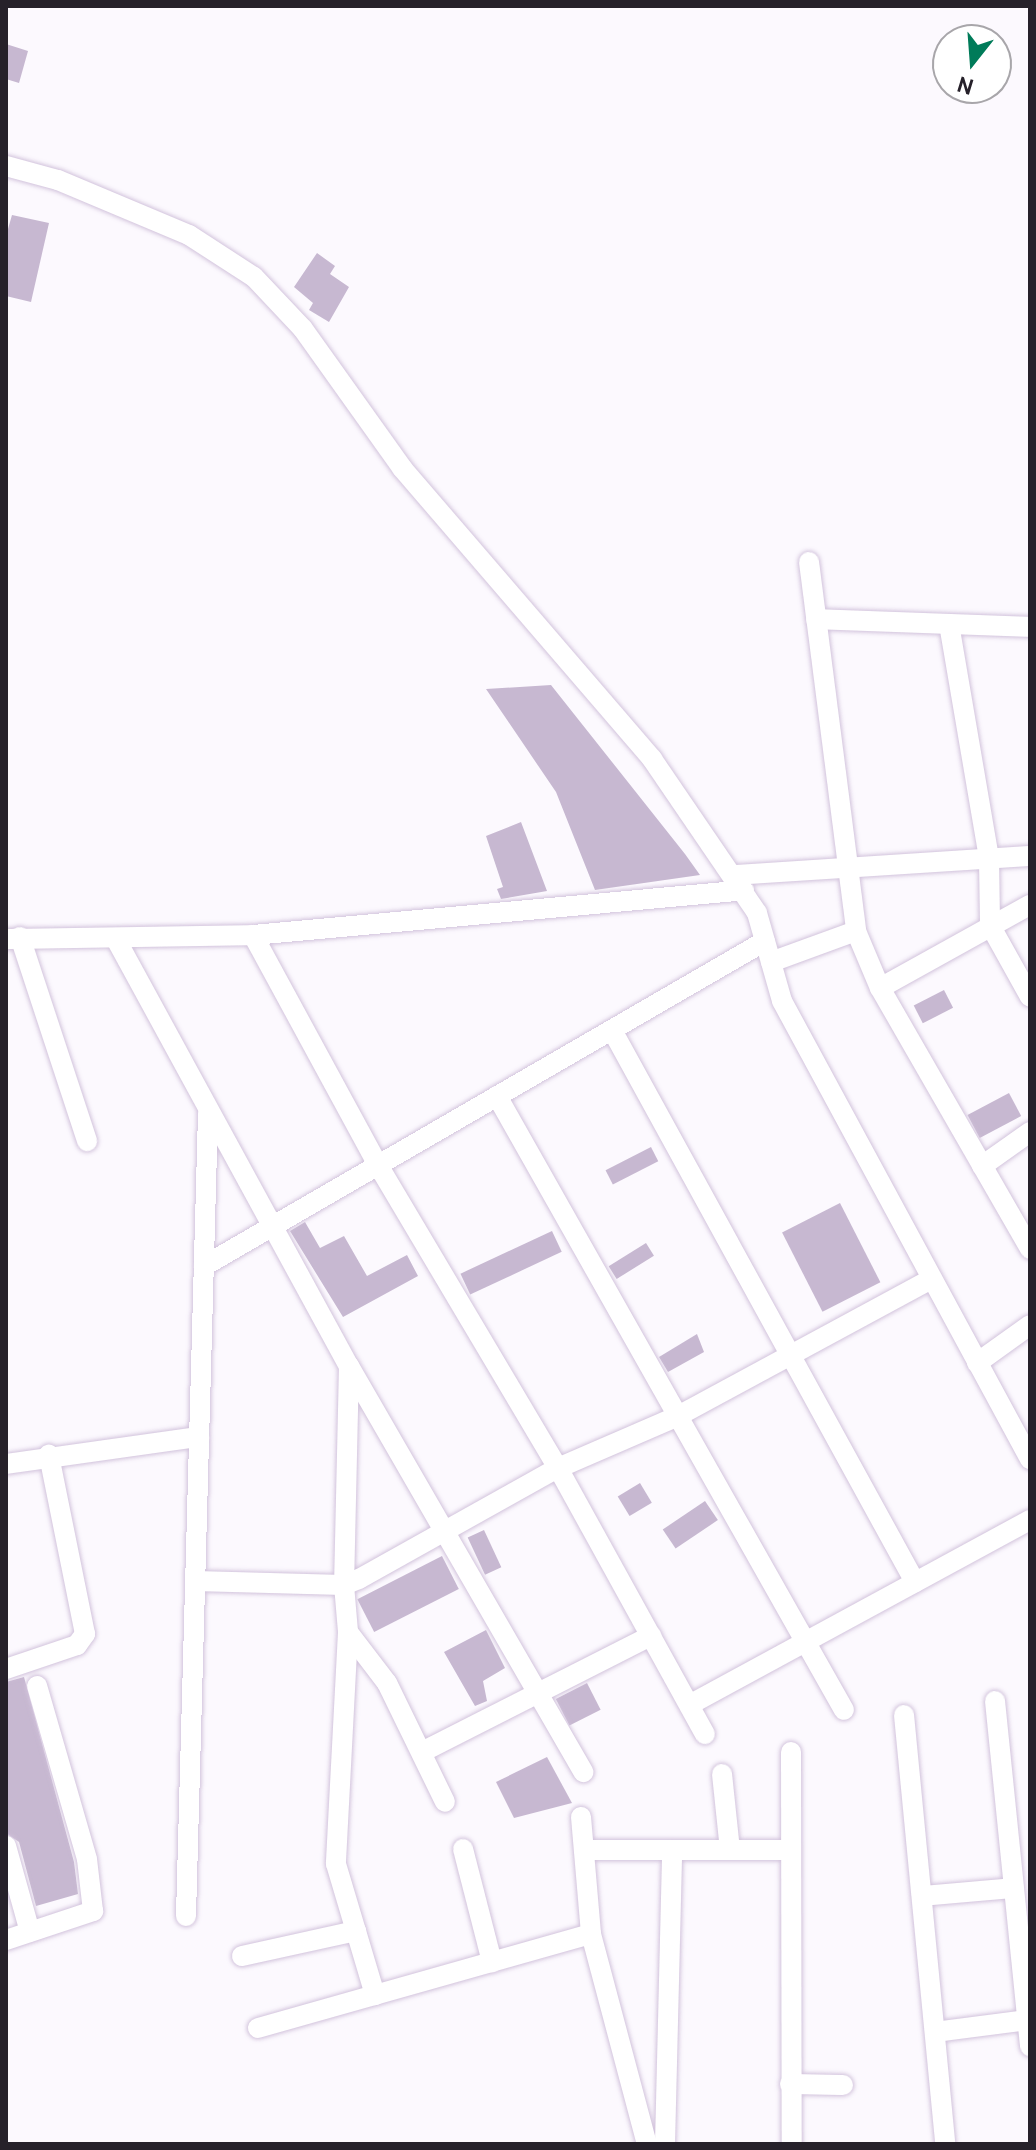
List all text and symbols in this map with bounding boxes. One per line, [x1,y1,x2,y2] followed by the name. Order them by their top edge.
[932,24,1012,104] north arrow
[954,70,977,101] text: N

